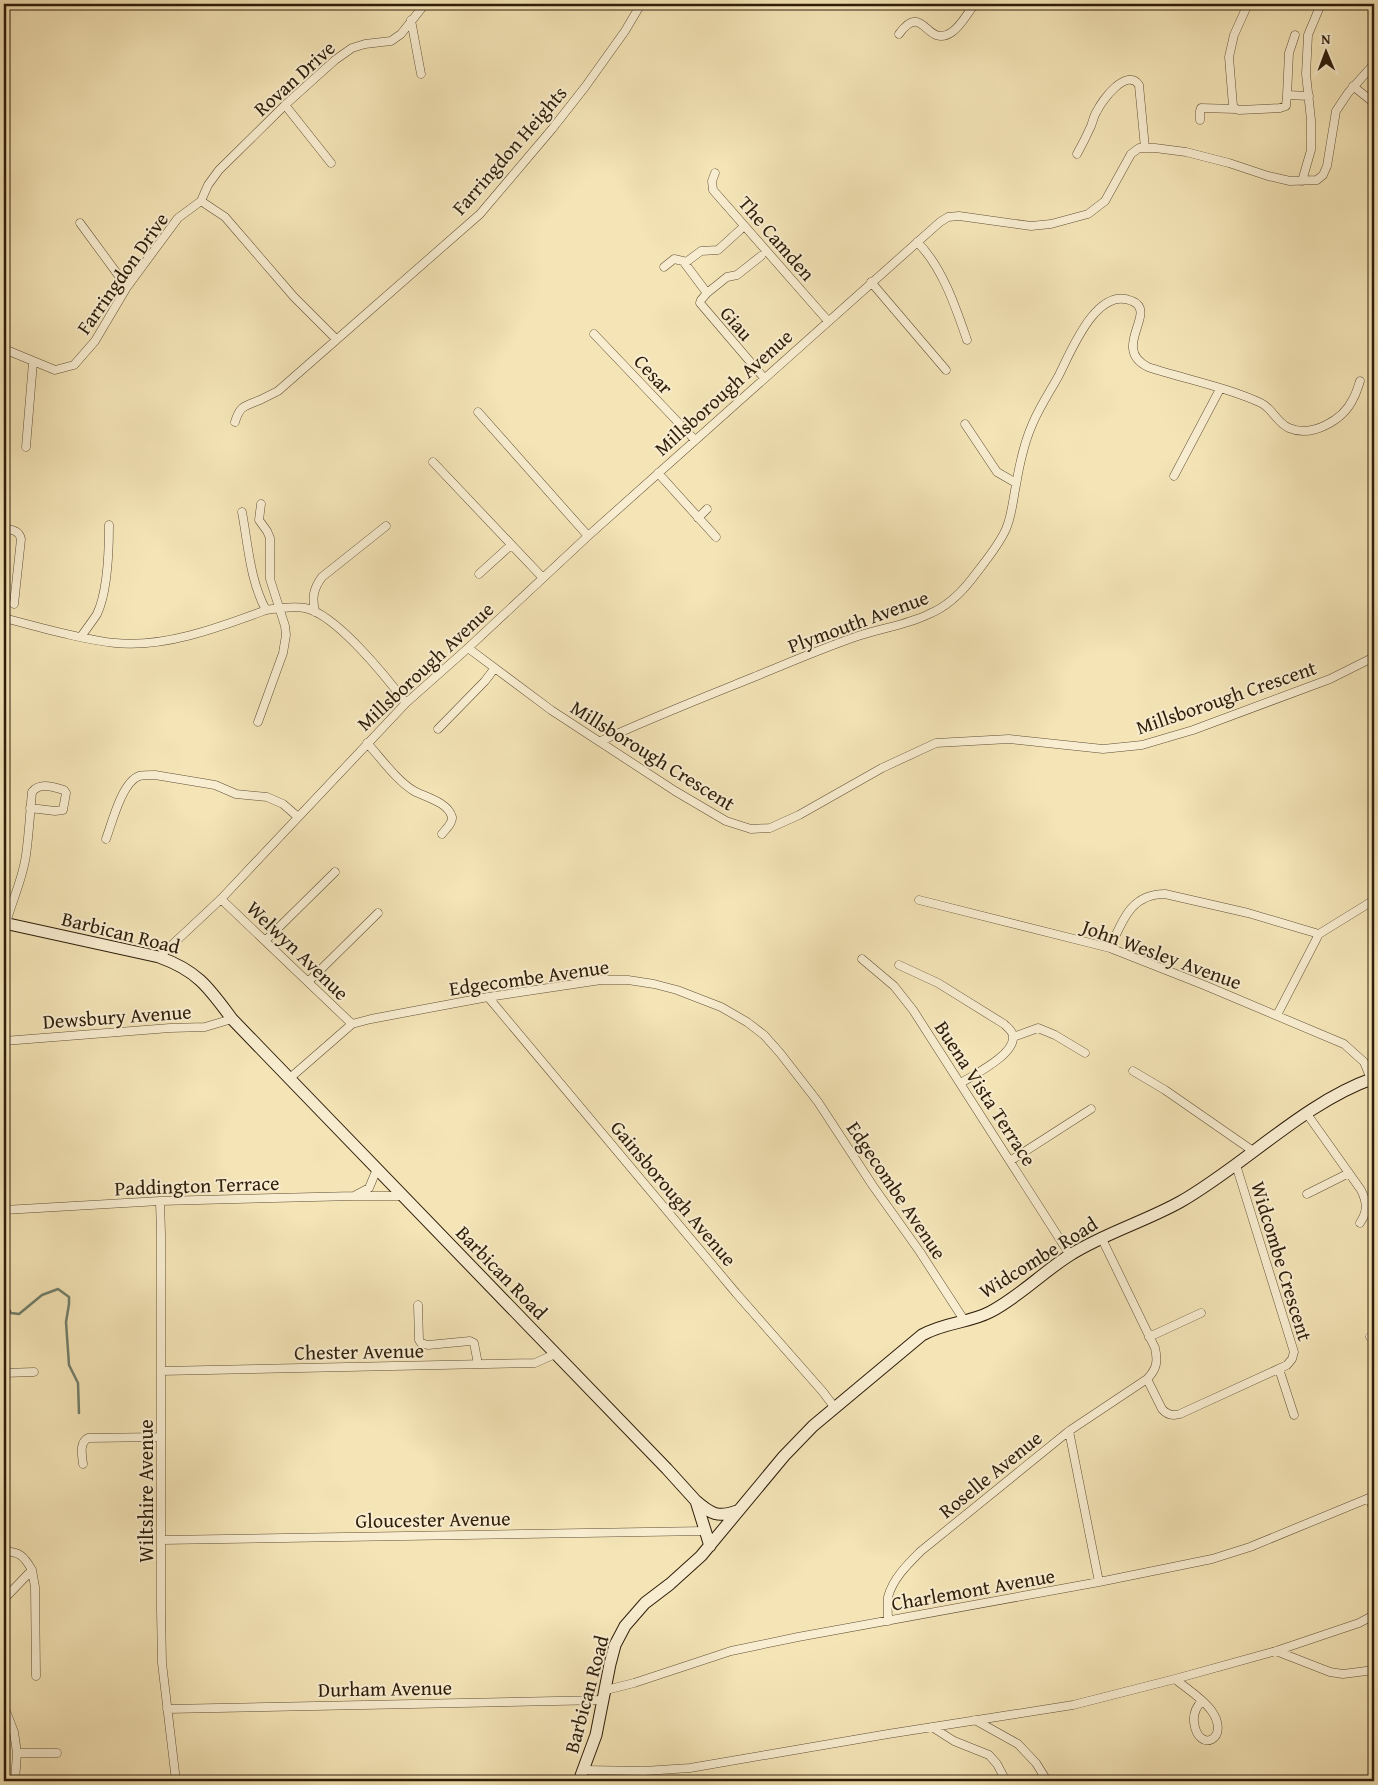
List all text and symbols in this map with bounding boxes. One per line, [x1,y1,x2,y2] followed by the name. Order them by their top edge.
[1300,28,1350,78] north arrow
[1321,29,1331,49] text: N
[247,33,341,123] street label: Rovan Drive
[445,79,573,221] street label: Farringdon Heights
[732,189,822,287] street label: The Camden
[69,206,175,340] street label: Farringdon Drive
[714,299,760,347] street label: Giau
[647,322,799,462] street label: Millsborough Avenue
[628,347,680,401] street label: Cesar
[784,582,932,660] street label: Plymouth Avenue
[350,595,500,737] street label: Millsborough Avenue
[1132,653,1320,741] street label: Millsborough Crescent
[565,693,741,817] street label: Millsborough Crescent
[240,894,356,1006] street label: Welwyn Avenue
[59,903,183,961] street label: Barbican Road
[1075,911,1246,996] street label: John Wesley Avenue
[447,951,611,1003] street label: Edgecombe Avenue
[42,996,192,1036] street label: Dewsbury Avenue
[928,1015,1044,1171] street label: Buena Vista Terrace
[604,1114,744,1272] street label: Gainsborough Avenue
[840,1115,954,1265] street label: Edgecombe Avenue
[114,1168,280,1202] street label: Paddington Terrace
[1244,1178,1320,1344] street label: Widcombe Crescent
[973,1209,1103,1305] street label: Widcombe Road
[450,1218,555,1326] street label: Barbican Road
[294,1335,424,1367] street label: Chester Avenue
[131,1419,160,1563] street label: Wiltshire Avenue
[932,1423,1048,1525] street label: Roselle Avenue
[355,1503,511,1535] street label: Gloucester Avenue
[889,1560,1057,1618] street label: Charlemont Avenue
[556,1632,616,1756] street label: Barbican Road
[318,1672,452,1704] street label: Durham Avenue

